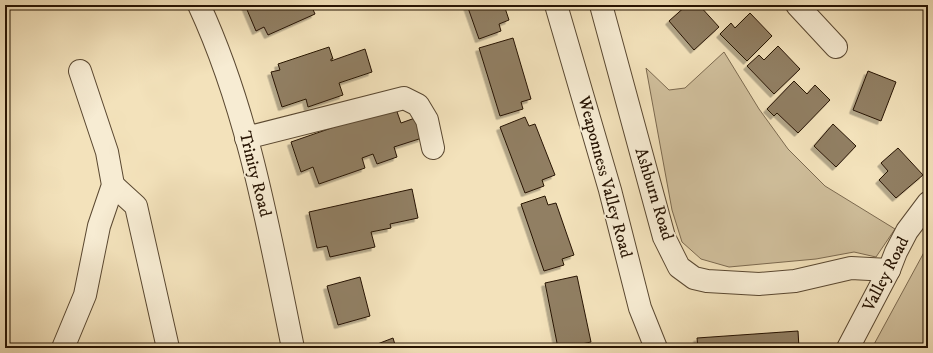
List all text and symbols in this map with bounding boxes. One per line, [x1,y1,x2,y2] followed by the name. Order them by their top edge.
[573,93,637,261] street label: Weaponness Valley Road
[234,129,276,220] street label: Trinity Road
[629,145,679,243] street label: Ashburn Road
[857,232,914,316] street label: Valley Road

